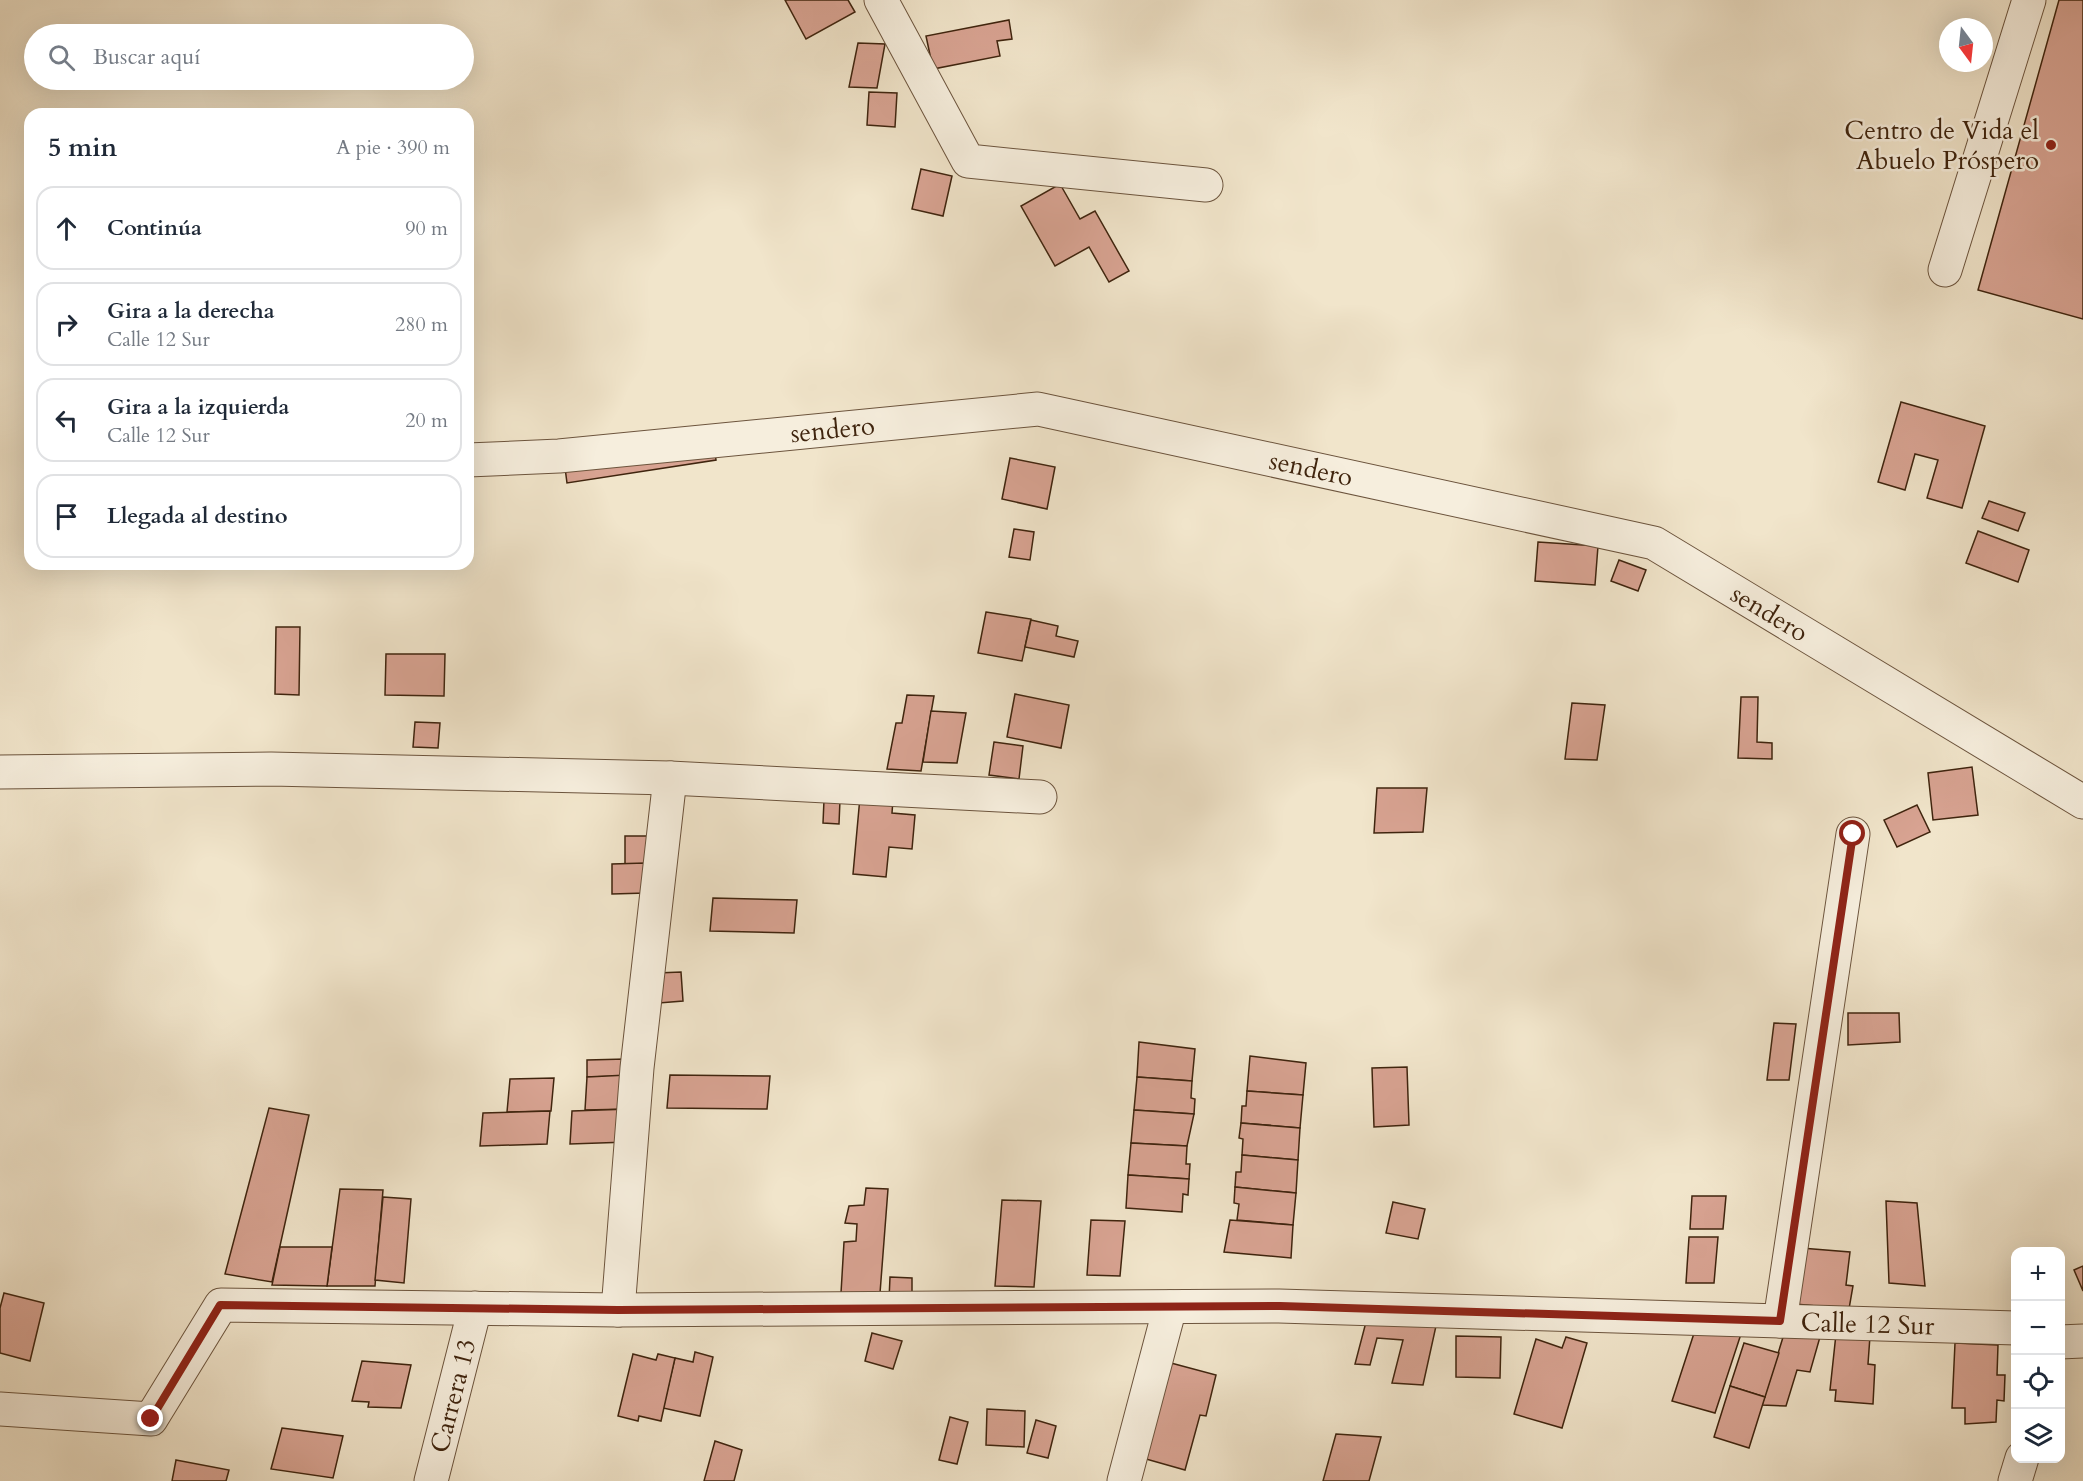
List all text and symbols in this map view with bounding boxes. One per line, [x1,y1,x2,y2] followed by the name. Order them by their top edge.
[1939,18,1993,72] north arrow
[24,24,474,90] search box
[45,41,78,74] icon: search
[93,42,200,72] text: Buscar aquí
[1844,113,2039,178] place label: Centro de Vida el Abuelo Próspero
[48,130,117,165] text: 5 min
[336,134,450,161] text: A pie · 390 m
[2044,138,2058,152] marker: Centro de Vida el Abuelo Próspero
[50,212,83,245] icon: ahead
[107,213,202,243] text: Continúa
[405,215,448,242] text: 90 m
[107,296,275,326] text: Gira a la derecha
[50,308,83,341] icon: right
[395,311,448,338] text: 280 m
[107,326,210,353] text: Calle 12 Sur
[107,392,290,422] text: Gira a la izquierda
[50,404,83,437] icon: left
[405,407,448,434] text: 20 m
[789,408,876,451] street label: sendero
[107,422,210,449] text: Calle 12 Sur
[1266,442,1356,495] street label: sendero
[50,500,83,533] icon: arrive
[107,501,288,531] text: Llegada al destino
[1725,576,1815,650] street label: sendero
[1839,820,1865,846] route start
[2011,1247,2065,1463] map controls
[2011,1247,2065,1301] button: +
[2011,1301,2065,1355] button: −
[1800,1304,1935,1343] street label: Calle 12 Sur
[421,1335,484,1456] street label: Carrera 13
[2011,1355,2065,1409] button: locate
[137,1405,163,1431] route end
[2011,1409,2065,1463] button: layers

